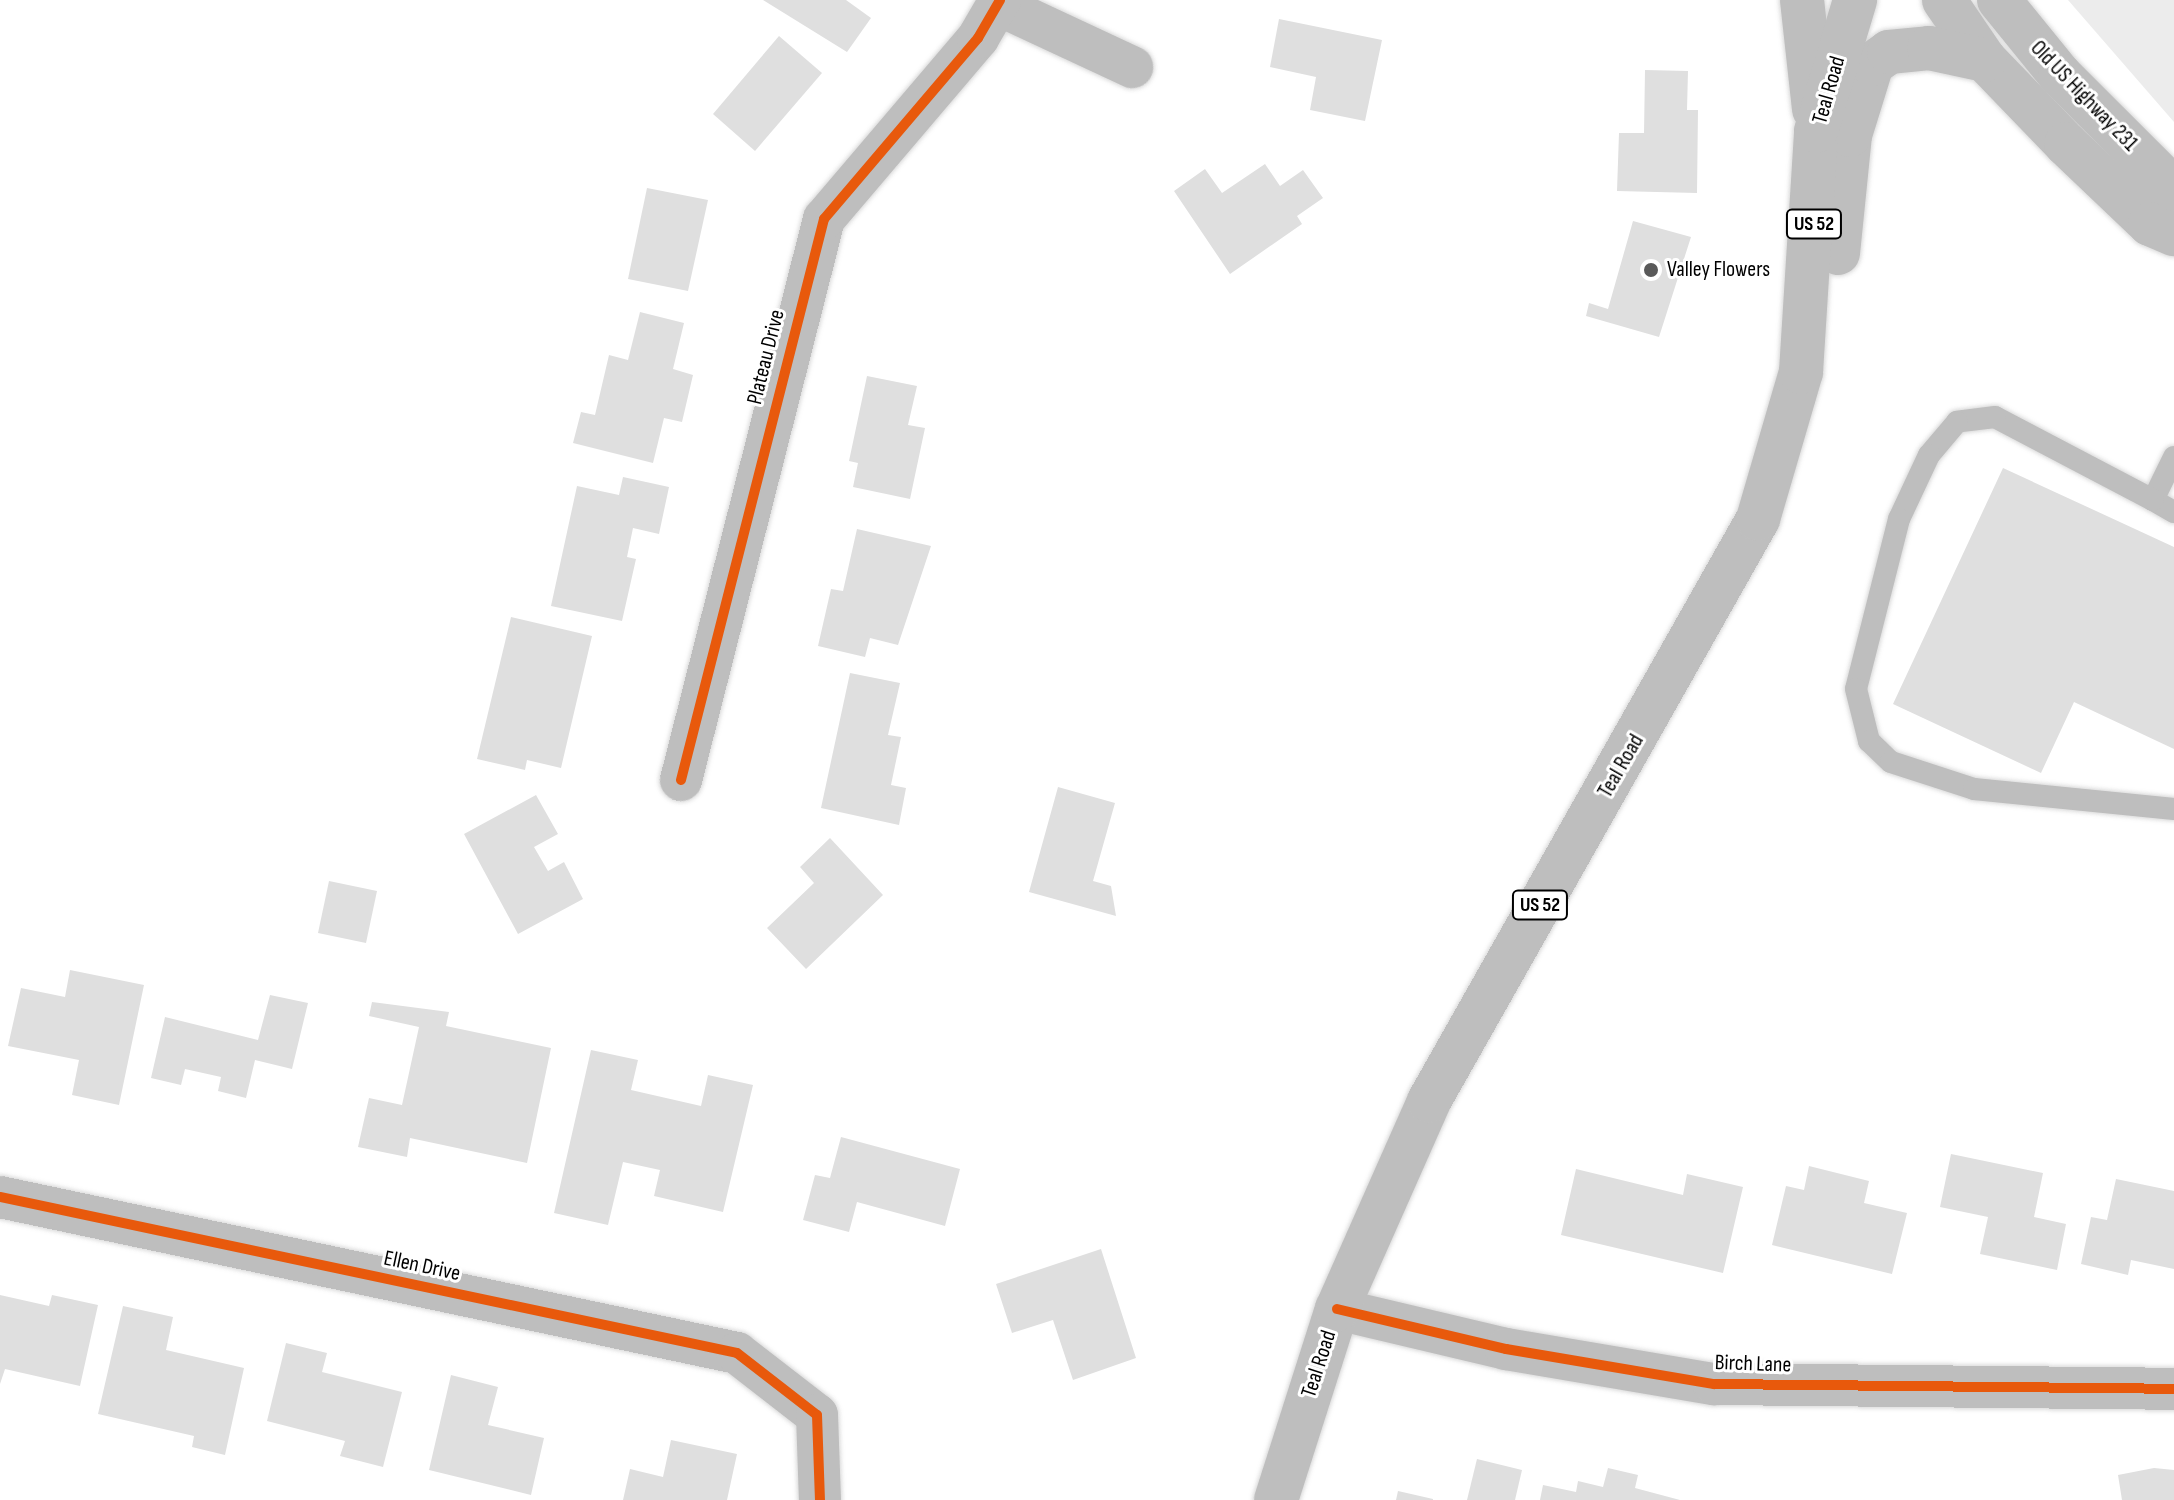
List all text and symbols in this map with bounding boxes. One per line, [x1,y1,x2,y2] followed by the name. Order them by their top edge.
[2025,35,2143,157] street label: Old US Highway 231
[1807,53,1851,127] street label: Teal Road
[1784,208,1844,240] road number: US 52
[1667,257,1770,283] place label: Valley Flowers
[1642,261,1660,279] marker: Valley Flowers
[741,307,791,407] street label: Plateau Drive
[1592,730,1650,802] street label: Teal Road
[1510,889,1570,921] road number: US 52
[381,1245,463,1287] street label: Ellen Drive
[1296,1327,1342,1401] street label: Teal Road
[1714,1349,1792,1379] street label: Birch Lane

